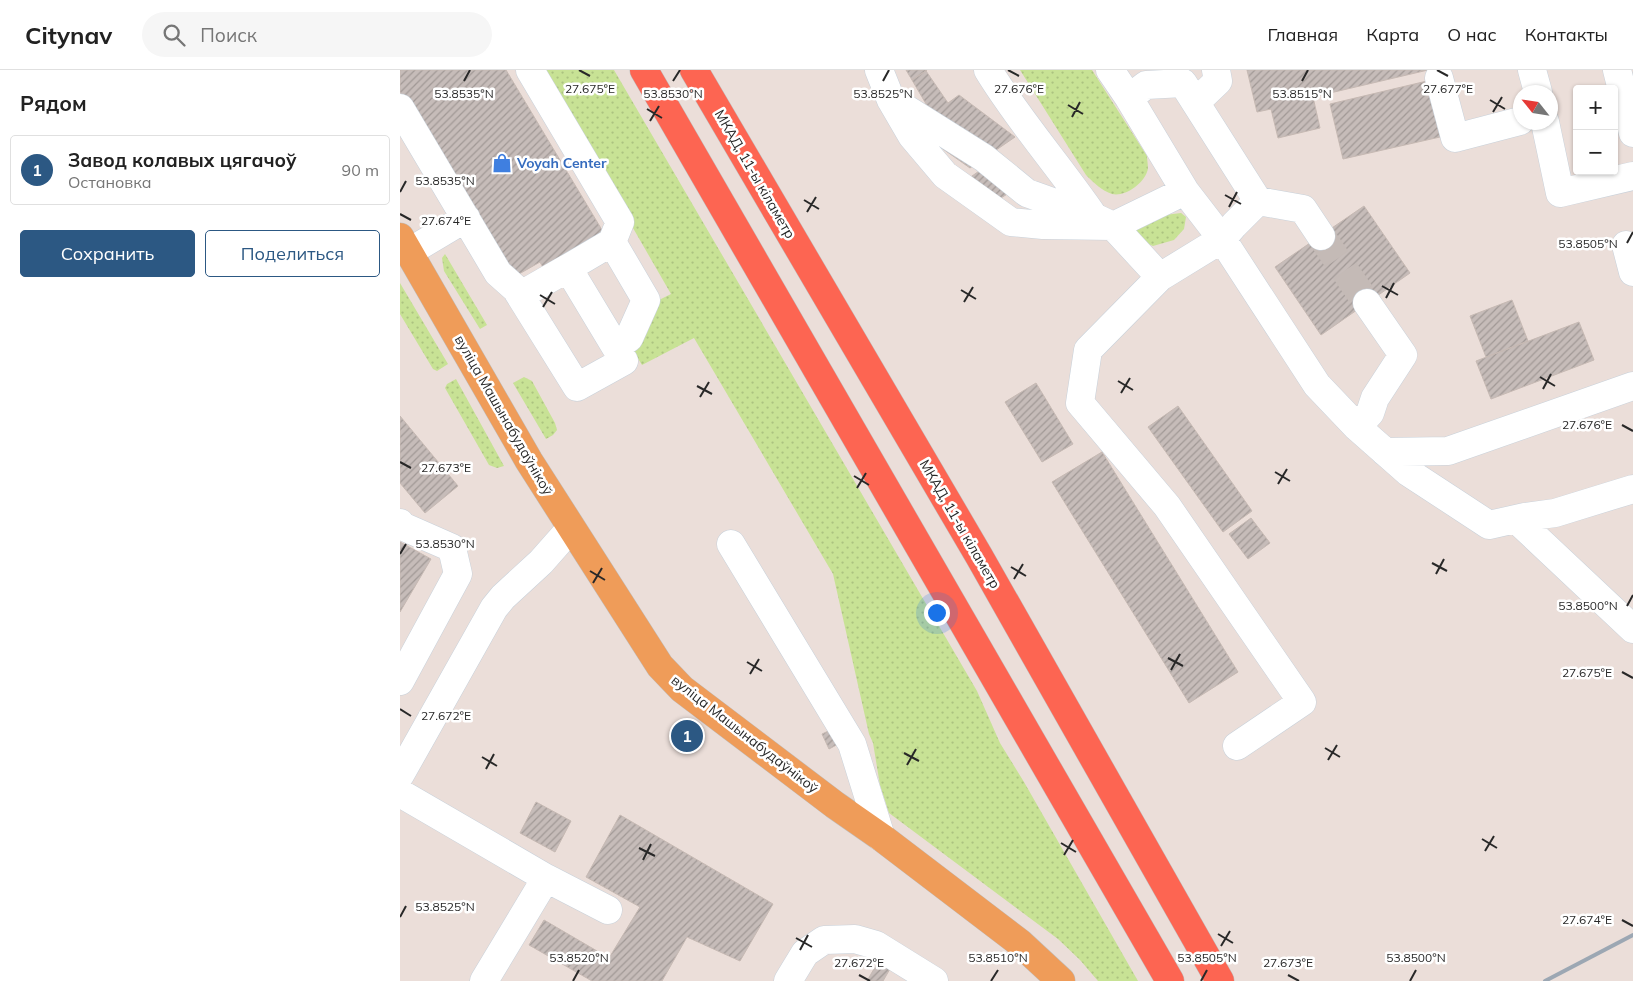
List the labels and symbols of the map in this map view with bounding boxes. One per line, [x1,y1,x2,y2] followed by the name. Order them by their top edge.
[565,81,615,96] text: 27.675°E
[994,81,1044,96] text: 27.676°E
[1423,81,1473,96] text: 27.677°E
[1513,85,1558,130] north arrow
[434,86,494,101] text: 53.8535°N
[643,86,703,101] text: 53.8530°N
[853,86,913,101] text: 53.8525°N
[1272,86,1332,101] text: 53.8515°N
[711,106,799,242] street label: МКАД, 11-ы кіламетр
[491,152,513,174] shop icon: Voyah Center
[516,154,607,172] place label: Voyah Center
[415,173,475,188] text: 53.8535°N
[421,213,471,228] text: 27.674°E
[1558,236,1618,251] text: 53.8505°N
[451,332,557,499] street label: вуліца Машынабудаўнікоў
[1562,417,1612,432] text: 27.676°E
[916,456,1004,592] street label: МКАД, 11-ы кіламетр
[421,460,471,475] text: 27.673°E
[415,536,475,551] text: 53.8530°N
[1558,598,1618,613] text: 53.8500°N
[924,600,950,626] your location
[1562,665,1612,680] text: 27.675°E
[668,671,823,797] street label: вуліца Машынабудаўнікоў
[421,708,471,723] text: 27.672°E
[671,717,703,755] pin: 1
[415,899,475,914] text: 53.8525°N
[1562,912,1612,927] text: 27.674°E
[549,950,609,965] text: 53.8520°N
[968,950,1028,965] text: 53.8510°N
[1177,950,1237,965] text: 53.8505°N
[1386,950,1446,965] text: 53.8500°N
[834,955,884,970] text: 27.672°E
[1263,955,1313,970] text: 27.673°E

